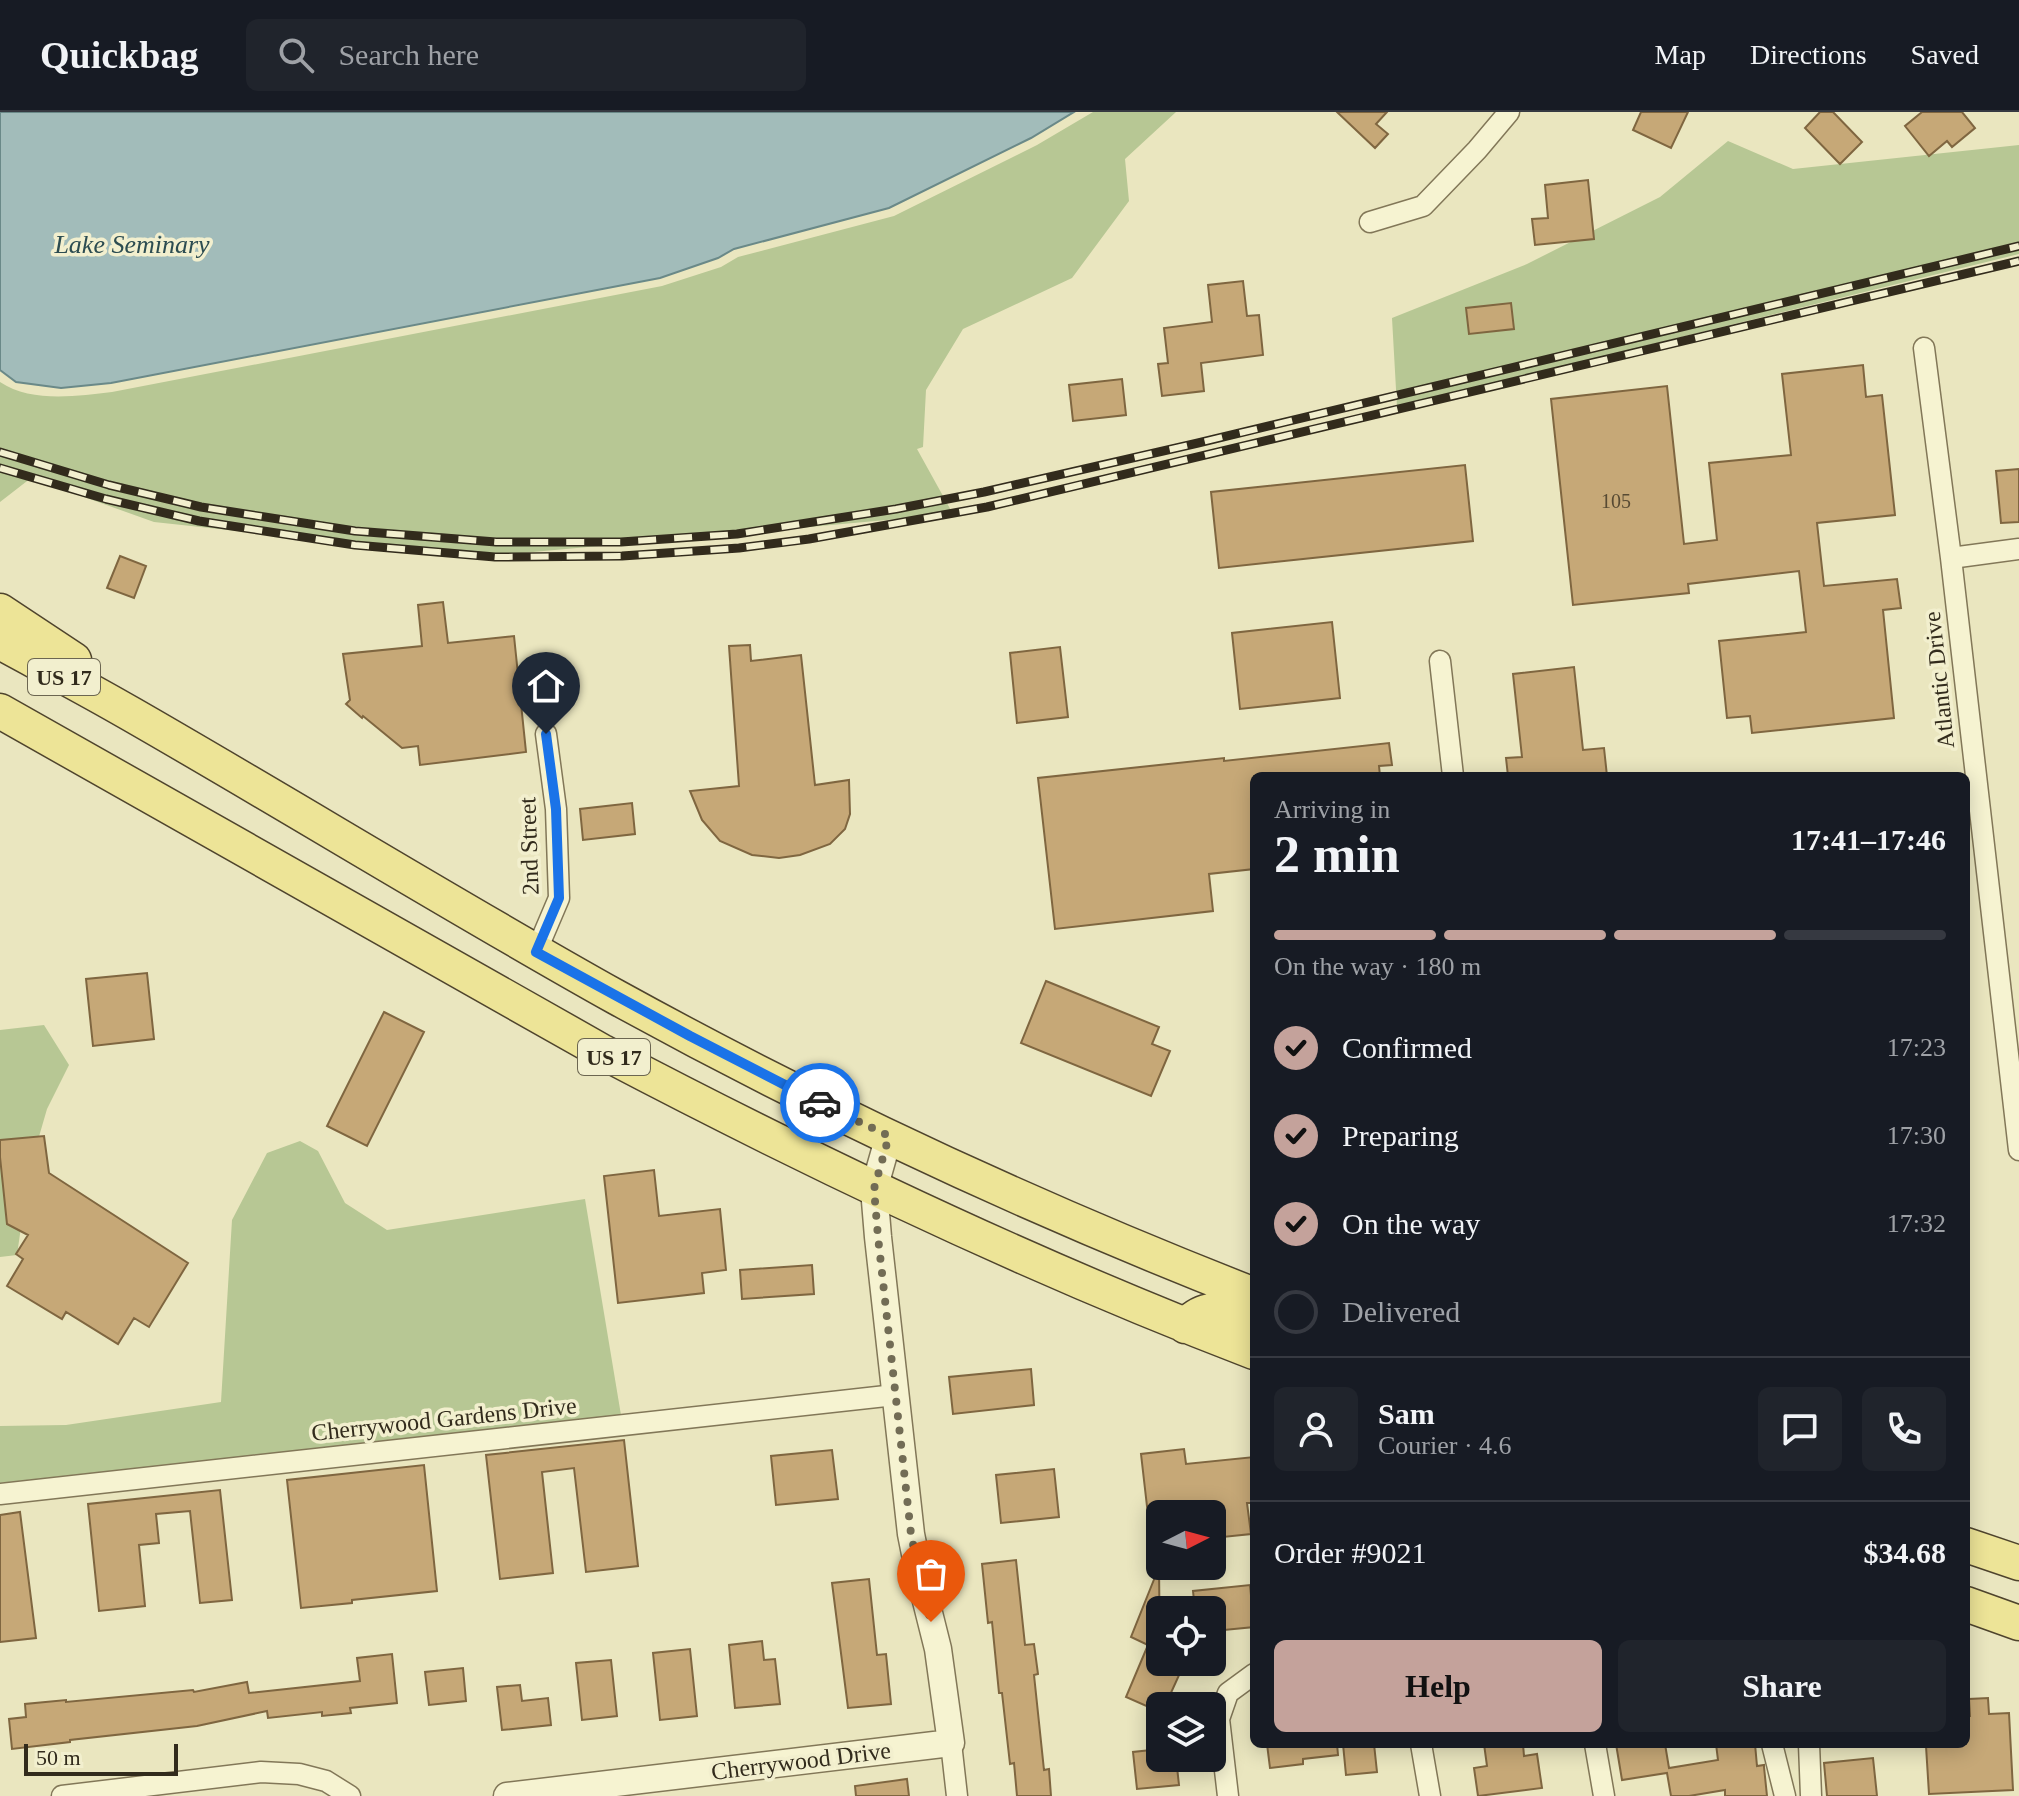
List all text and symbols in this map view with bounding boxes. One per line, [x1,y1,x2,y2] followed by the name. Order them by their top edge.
[246,19,806,91] search box
[274,33,318,77] icon: search
[40,34,198,76] text: Quickbag
[338,38,479,71] text: Search here
[1655,39,1706,70] text: Map
[1750,39,1867,70] text: Directions
[1911,39,1979,70] text: Saved
[53,230,210,259] water label: Lake Seminary
[1601,490,1631,512] house number: 105
[1919,610,1959,750] street label: Atlantic Drive
[512,652,580,734] pin
[28,659,100,695] road number: US 17
[524,664,568,708] icon: home
[1274,795,1390,824] text: Arriving in
[514,796,544,895] street label: 2nd Street
[1791,823,1946,856] text: 17:41–17:46
[1274,826,1400,883] text: 2 min
[1274,952,1481,981] text: On the way · 180 m
[1274,1026,1318,1070] icon: check
[1342,1031,1472,1064] text: Confirmed
[1887,1033,1946,1062] text: 17:23
[578,1039,650,1075] road number: US 17
[780,1063,860,1143] courier
[798,1081,842,1125] icon: car
[1274,1114,1318,1158] icon: check
[1342,1119,1459,1152] text: Preparing
[1887,1121,1946,1150] text: 17:30
[1274,1202,1318,1246] icon: check
[1342,1207,1480,1240] text: On the way
[1887,1209,1946,1238] text: 17:32
[1342,1295,1460,1328] text: Delivered
[1274,1387,1358,1471] button: person
[1758,1387,1842,1471] button: chat
[1862,1387,1946,1471] button: phone
[310,1392,578,1446] street label: Cherrywood Gardens Drive
[1378,1397,1435,1430] text: Sam
[1378,1431,1512,1460] text: Courier · 4.6
[1146,1500,1226,1580] north arrow
[1146,1500,1226,1772] map controls
[1274,1536,1426,1569] text: Order #9021
[1864,1536,1946,1569] text: $34.68
[897,1540,965,1622] pin
[909,1552,953,1596] icon: bag
[1146,1596,1226,1676] button: locate
[1274,1640,1602,1732] button: Help
[1618,1640,1946,1732] button: Share
[1146,1692,1226,1772] button: layers
[710,1737,892,1785] street label: Cherrywood Drive
[24,1740,178,1776] scale bar
[36,1745,81,1770] text: 50 m

